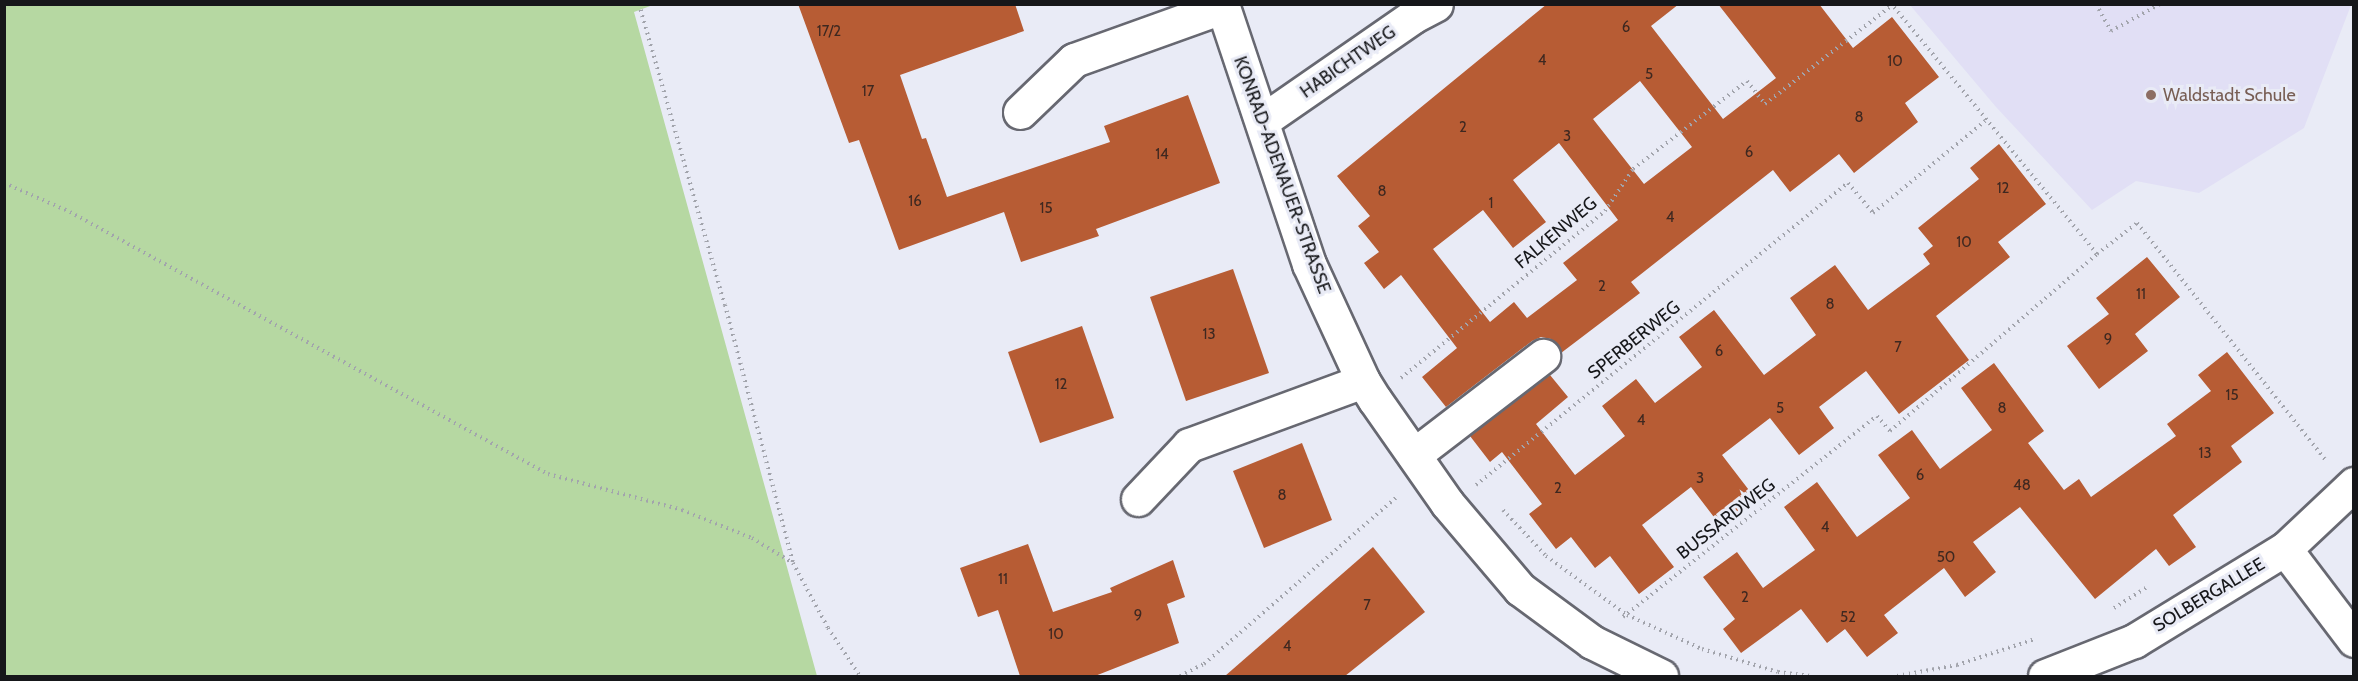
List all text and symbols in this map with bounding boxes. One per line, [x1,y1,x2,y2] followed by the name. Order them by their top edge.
[1622,19,1630,37] house number: 6
[1296,21,1400,103] street label: HABICHTWEG
[817,23,841,41] house number: 17/2
[1538,52,1546,70] house number: 4
[1229,53,1335,297] street label: KONRAD-ADENAUER-STRASSE
[1887,53,1903,71] house number: 10
[1645,66,1653,84] house number: 5
[862,83,874,101] house number: 17
[2163,84,2296,106] place label: Waldstadt Schule
[2144,88,2158,102] marker: Waldstadt Schule
[1854,109,1864,127] house number: 8
[1459,119,1467,137] house number: 2
[1563,128,1571,146] house number: 3
[1745,144,1753,162] house number: 6
[1155,146,1169,164] house number: 14
[1997,180,2009,198] house number: 12
[1377,183,1387,201] house number: 8
[1511,192,1601,274] street label: FALKENWEG
[908,193,922,211] house number: 16
[1489,195,1493,213] house number: 1
[1039,200,1053,218] house number: 15
[1666,209,1674,227] house number: 4
[1956,234,1972,252] house number: 10
[1598,278,1606,296] house number: 2
[2136,286,2146,304] house number: 11
[1584,296,1684,384] street label: SPERBERWEG
[1825,296,1835,314] house number: 8
[1202,326,1216,344] house number: 13
[2104,331,2112,349] house number: 9
[1894,339,1902,357] house number: 7
[1715,343,1723,361] house number: 6
[1055,376,1067,394] house number: 12
[2225,387,2239,405] house number: 15
[1776,400,1784,418] house number: 5
[1997,400,2007,418] house number: 8
[1637,412,1645,430] house number: 4
[2198,445,2212,463] house number: 13
[1916,467,1924,485] house number: 6
[1696,470,1704,488] house number: 3
[1673,474,1779,564] street label: BUSSARDWEG
[2013,477,2031,495] house number: 48
[1554,480,1562,498] house number: 2
[1277,487,1287,505] house number: 8
[1821,519,1829,537] house number: 4
[1937,549,1955,567] house number: 50
[2149,553,2269,637] street label: SOLBERGALLEE
[998,571,1008,589] house number: 11
[1741,589,1749,607] house number: 2
[1363,597,1371,615] house number: 7
[1134,607,1142,625] house number: 9
[1840,609,1856,627] house number: 52
[1048,626,1064,644] house number: 10
[1283,638,1291,656] house number: 4

